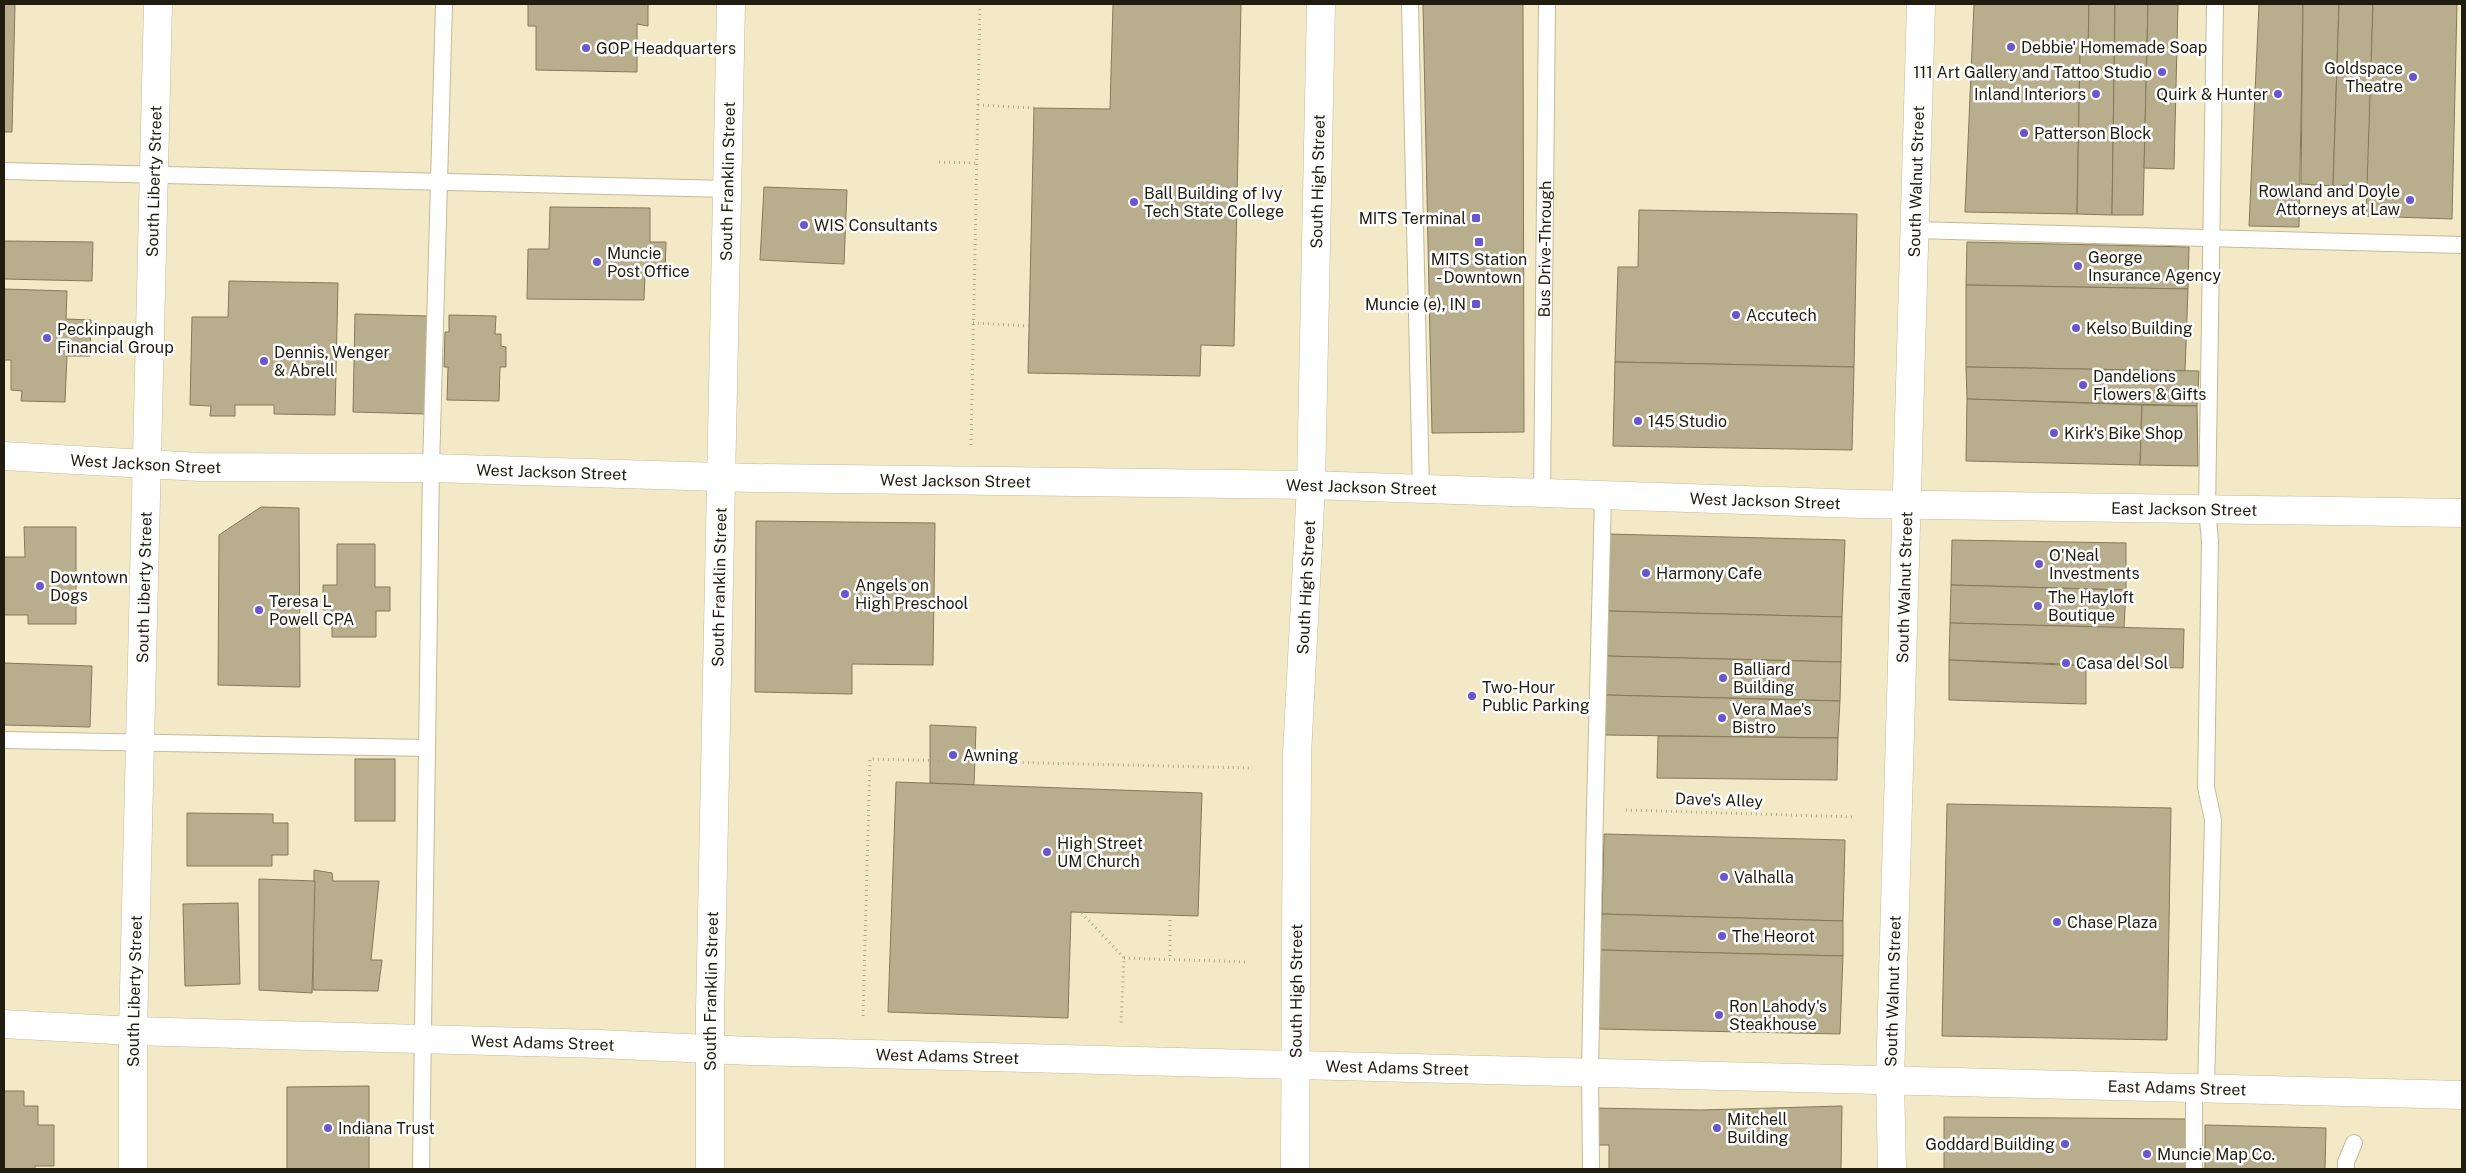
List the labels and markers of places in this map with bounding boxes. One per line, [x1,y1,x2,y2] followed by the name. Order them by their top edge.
[2021,38,2207,57] place label: Debbie' Homemade Soap
[596,39,736,58] place label: GOP Headquarters
[2005,41,2017,53] marker: Debbie' Homemade Soap
[580,42,592,54] marker: GOP Headquarters
[2324,59,2403,96] place label: Goldspace Theatre
[1913,63,2152,82] place label: 111 Art Gallery and Tattoo Studio
[2156,66,2168,78] marker: 111 Art Gallery and Tattoo Studio
[2407,71,2419,83] marker: Goldspace Theatre
[1974,85,2086,104] place label: Inland Interiors
[2156,85,2268,104] place label: Quirk & Hunter
[2090,88,2102,100] marker: Inland Interiors
[2272,88,2284,100] marker: Quirk & Hunter
[2034,124,2151,143] place label: Patterson Block
[2018,127,2030,139] marker: Patterson Block
[2258,182,2401,219] place label: Rowland and Doyle Attorneys at Law
[1144,184,1284,221] place label: Ball Building of Ivy Tech State College
[2404,194,2416,206] marker: Rowland and Doyle Attorneys at Law
[1128,196,1140,208] marker: Ball Building of Ivy Tech State College
[1359,209,1466,228] place label: MITS Terminal
[1470,212,1482,224] marker: MITS Terminal
[814,216,938,235] place label: WIS Consultants
[798,219,810,231] marker: WIS Consultants
[1473,236,1485,248] marker: MITS Station - Downtown
[607,244,690,281] place label: Muncie Post Office
[2088,248,2221,285] place label: George Insurance Agency
[1431,250,1527,287] place label: MITS Station - Downtown
[591,256,603,268] marker: Muncie Post Office
[2072,260,2084,272] marker: George Insurance Agency
[1365,295,1466,314] place label: Muncie (e), IN
[1470,298,1482,310] marker: Muncie (e), IN
[1746,306,1817,325] place label: Accutech
[1730,309,1742,321] marker: Accutech
[2086,319,2193,338] place label: Kelso Building
[57,320,174,357] place label: Peckinpaugh Financial Group
[2070,322,2082,334] marker: Kelso Building
[41,332,53,344] marker: Peckinpaugh Financial Group
[274,343,390,380] place label: Dennis, Wenger & Abrell
[258,355,270,367] marker: Dennis, Wenger & Abrell
[2093,367,2206,404] place label: Dandelions Flowers & Gifts
[2077,379,2089,391] marker: Dandelions Flowers & Gifts
[1648,412,1727,431] place label: 145 Studio
[1632,415,1644,427] marker: 145 Studio
[2064,424,2183,443] place label: Kirk's Bike Shop
[2048,427,2060,439] marker: Kirk's Bike Shop
[2049,546,2140,583] place label: O'Neal Investments
[2033,558,2045,570] marker: O'Neal Investments
[1656,564,1762,583] place label: Harmony Cafe
[1640,567,1652,579] marker: Harmony Cafe
[50,568,128,605] place label: Downtown Dogs
[855,576,969,613] place label: Angels on High Preschool
[34,580,46,592] marker: Downtown Dogs
[839,588,851,600] marker: Angels on High Preschool
[2048,588,2134,625] place label: The Hayloft Boutique
[269,592,354,629] place label: Teresa L Powell CPA
[2032,600,2044,612] marker: The Hayloft Boutique
[253,604,265,616] marker: Teresa L Powell CPA
[2076,654,2168,673] place label: Casa del Sol
[2060,657,2072,669] marker: Casa del Sol
[1733,660,1795,697] place label: Balliard Building
[1717,672,1729,684] marker: Balliard Building
[1482,678,1590,715] place label: Two-Hour Public Parking
[1466,690,1478,702] marker: Two-Hour Public Parking
[1732,700,1812,737] place label: Vera Mae's Bistro
[1716,712,1728,724] marker: Vera Mae's Bistro
[963,746,1018,765] place label: Awning
[947,749,959,761] marker: Awning
[1057,834,1143,871] place label: High Street UM Church
[1041,846,1053,858] marker: High Street UM Church
[1734,868,1794,887] place label: Valhalla
[1718,871,1730,883] marker: Valhalla
[2067,913,2157,932] place label: Chase Plaza
[2051,916,2063,928] marker: Chase Plaza
[1732,927,1815,946] place label: The Heorot
[1716,930,1728,942] marker: The Heorot
[1729,997,1827,1034] place label: Ron Lahody's Steakhouse
[1713,1009,1725,1021] marker: Ron Lahody's Steakhouse
[1727,1110,1789,1147] place label: Mitchell Building
[338,1119,435,1138] place label: Indiana Trust
[322,1122,334,1134] marker: Indiana Trust
[1711,1122,1723,1134] marker: Mitchell Building
[1925,1135,2055,1154] place label: Goddard Building
[2059,1138,2071,1150] marker: Goddard Building
[2157,1145,2275,1164] place label: Muncie Map Co.
[2141,1148,2153,1160] marker: Muncie Map Co.

